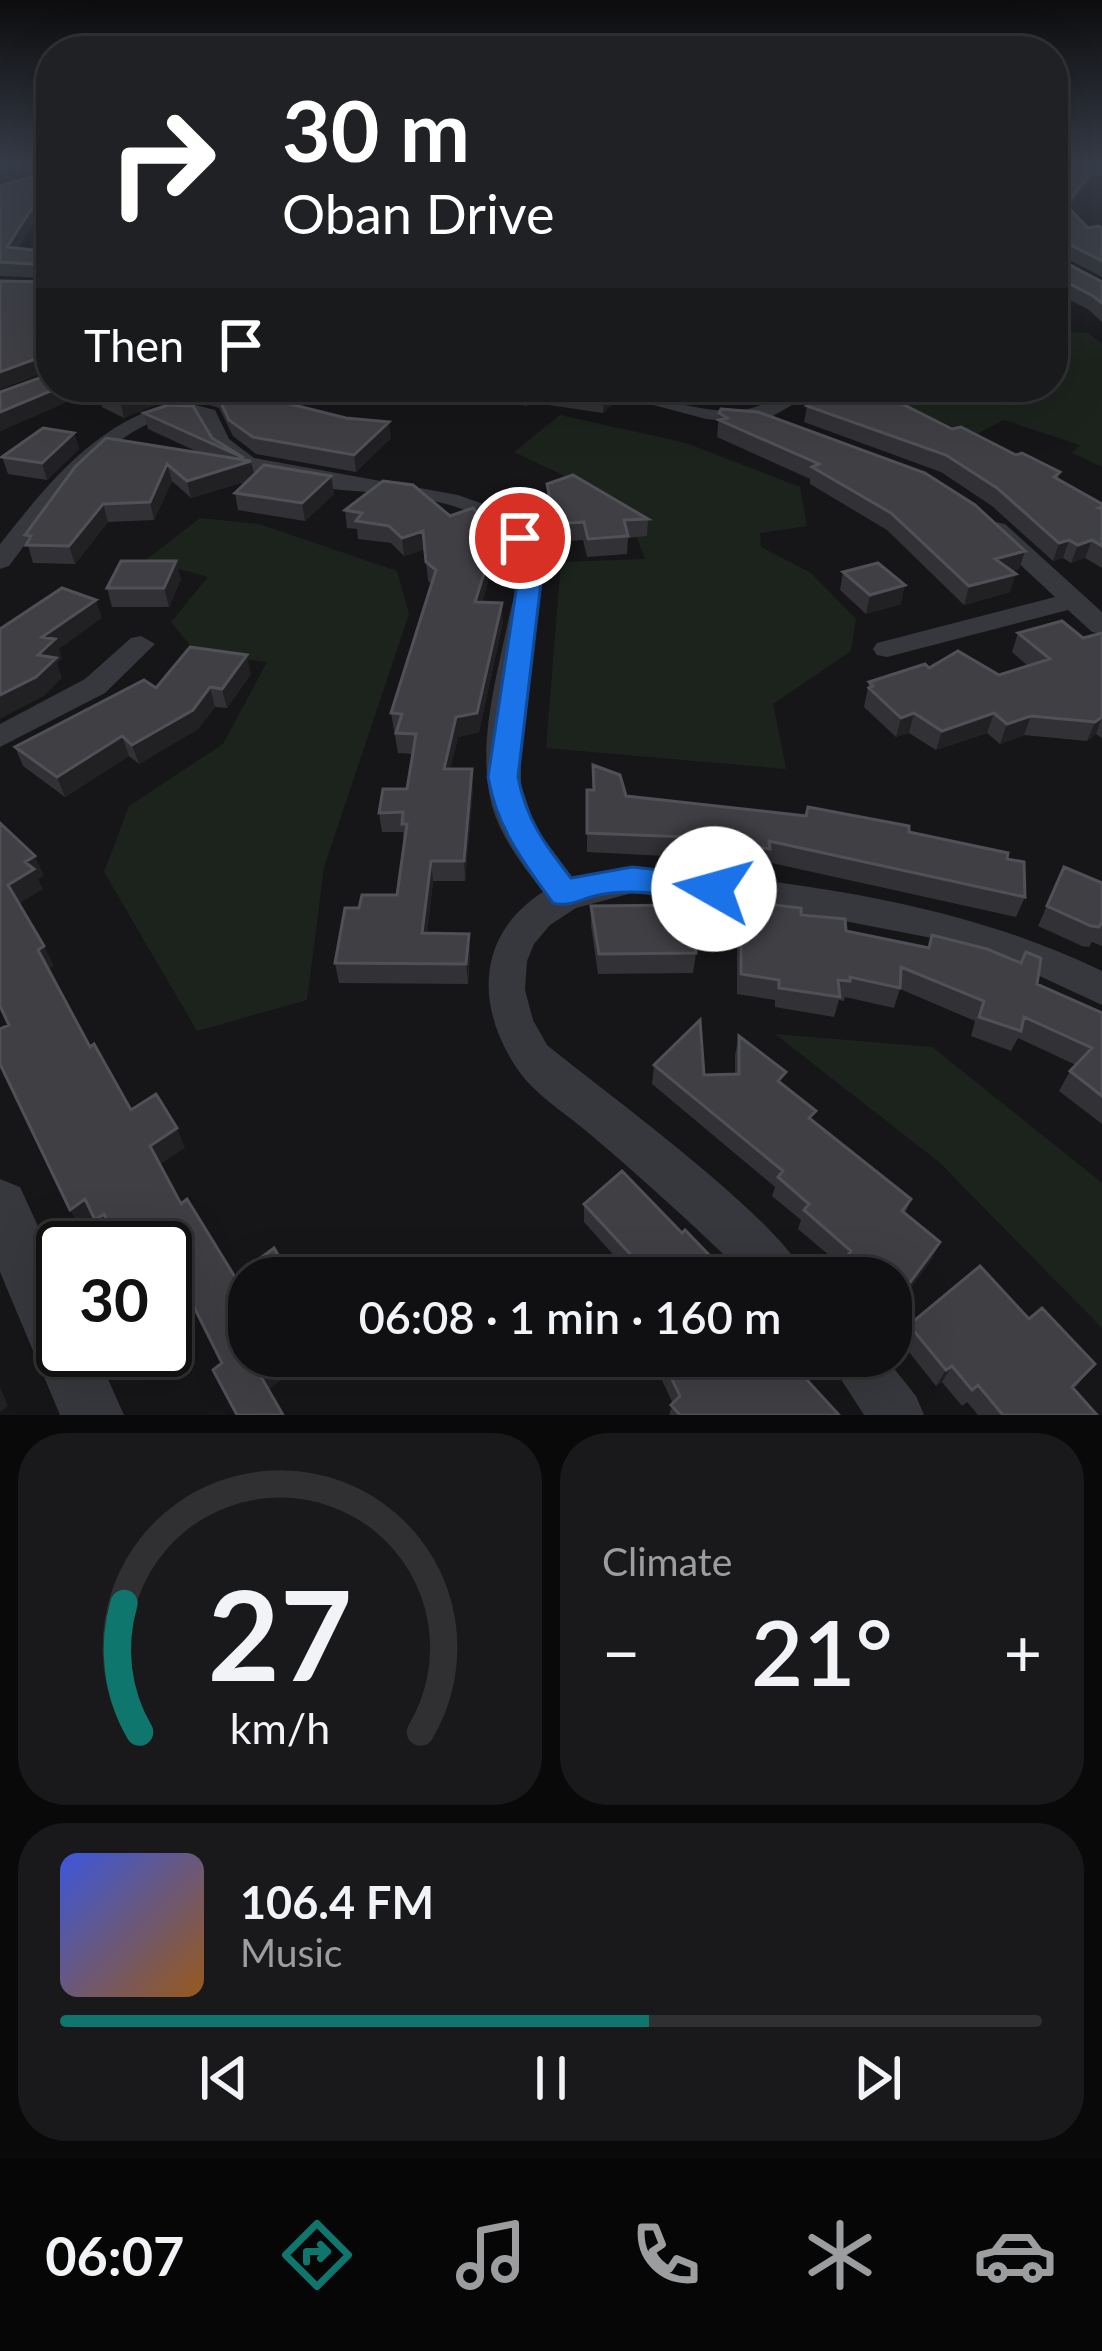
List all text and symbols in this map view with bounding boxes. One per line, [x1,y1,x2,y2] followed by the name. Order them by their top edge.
[282,79,470,180] text: 30 m
[84,84,240,240] icon: right
[282,181,554,246] text: Oban Drive
[208,312,274,378] icon: arrive
[84,318,184,372] text: Then
[469,487,571,589] pin
[487,505,553,571] icon: arrive
[651,826,777,952] position arrow
[36,1221,192,1377] speed limit sign: 30
[359,1290,781,1344] text: 06:08 · 1 min · 160 m
[602,1538,732,1584] text: Climate
[208,1558,352,1708] text: 27
[751,1597,893,1705] text: 21°
[602,1612,640,1691] text: −
[1004,1612,1042,1691] text: +
[230,1702,330,1753] text: km/h
[240,1875,434,1929] text: 106.4 FM
[240,1929,342,1975] text: Music
[191,2045,257,2111] icon: previous
[518,2045,584,2111] icon: pause
[845,2045,911,2111] icon: next
[275,2213,359,2297] icon: directions
[449,2213,533,2297] icon: music
[624,2213,708,2297] icon: phone
[798,2213,882,2297] icon: climate
[973,2213,1057,2297] icon: car
[45,2223,184,2288] text: 06:07

